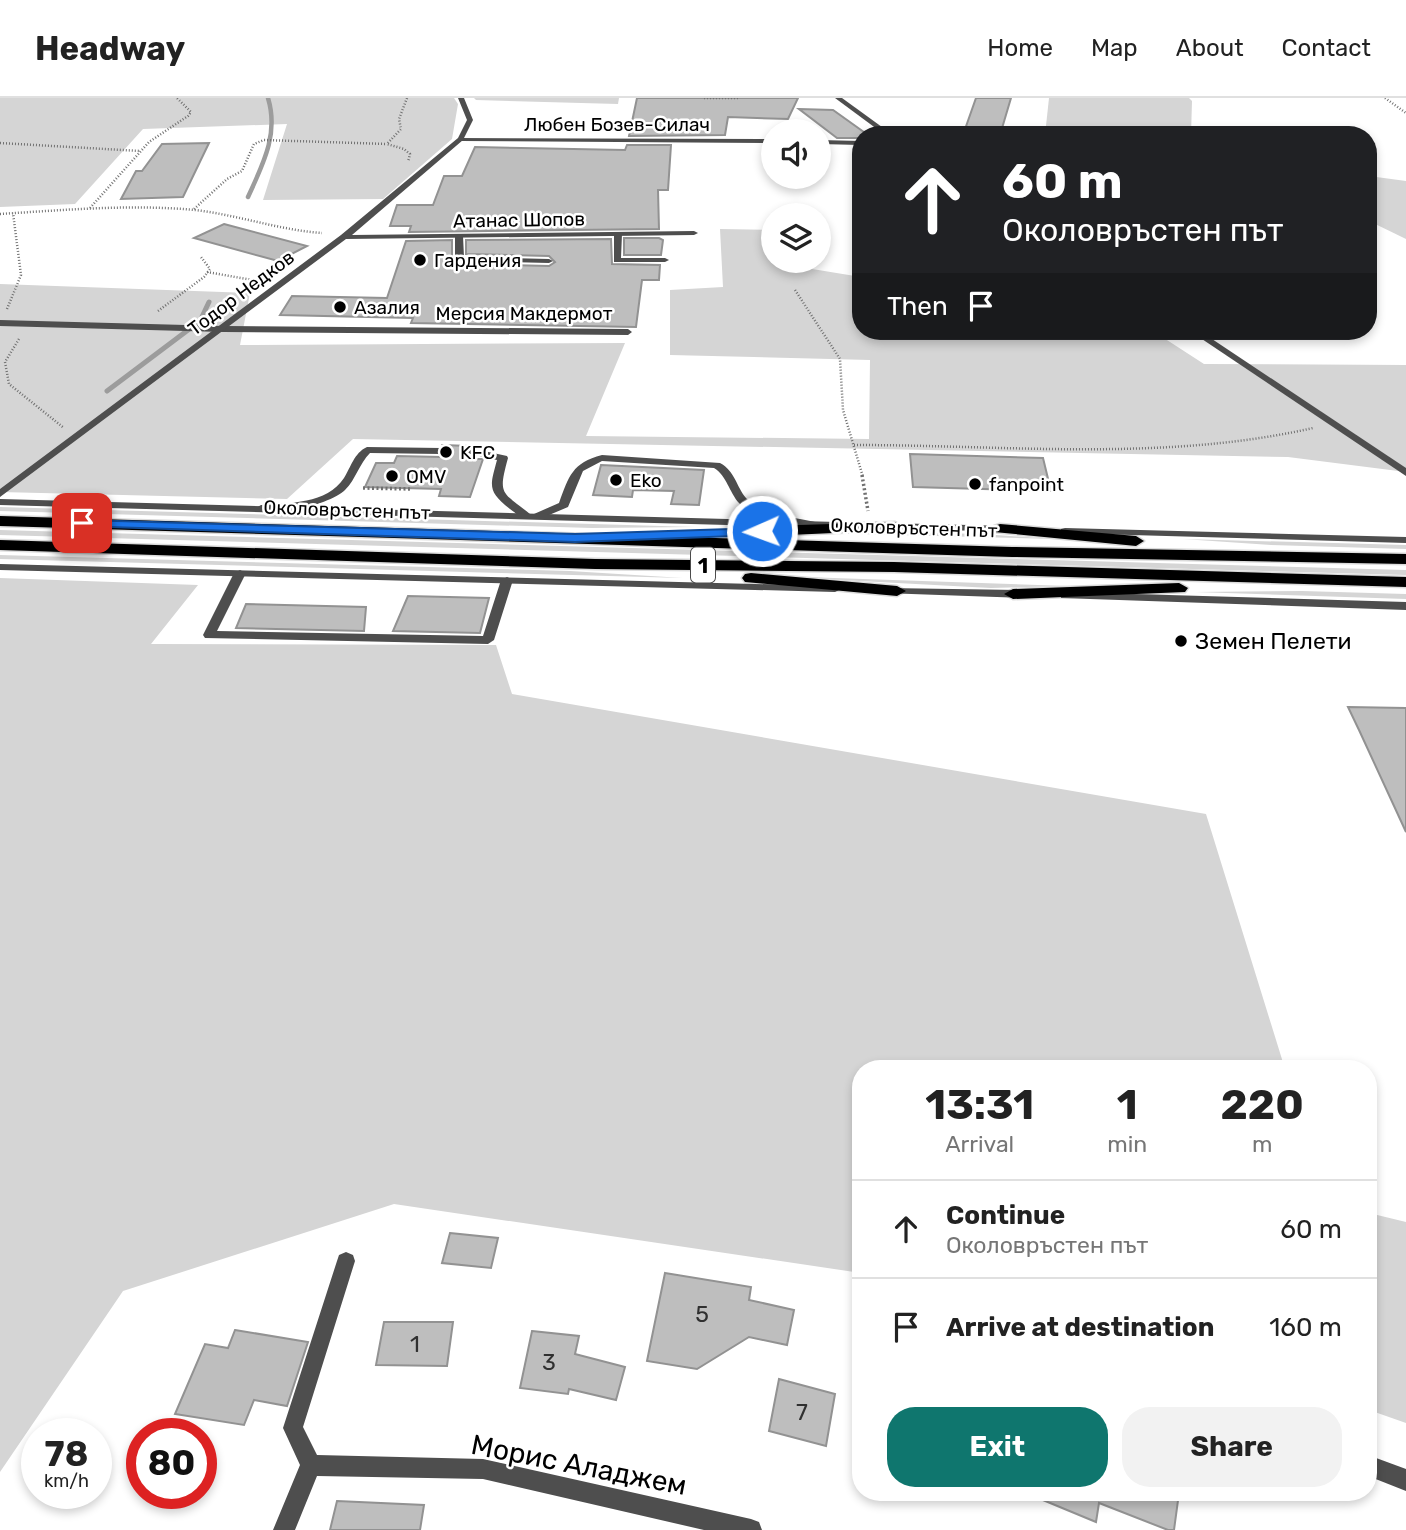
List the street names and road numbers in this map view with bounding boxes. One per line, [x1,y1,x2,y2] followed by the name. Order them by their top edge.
[524,113,710,136] street label: Любен Бозев-Силач
[453,207,585,233] street label: Атанас Шопов
[183,246,299,340] street label: Тодор Недков
[436,302,613,325] street label: Мерсия Макдермот
[263,496,431,524] street label: Околовръстен път
[830,514,998,542] street label: Околовръстен път
[691,547,715,582] road number: 1
[468,1428,690,1502] street label: Морис Аладжем

